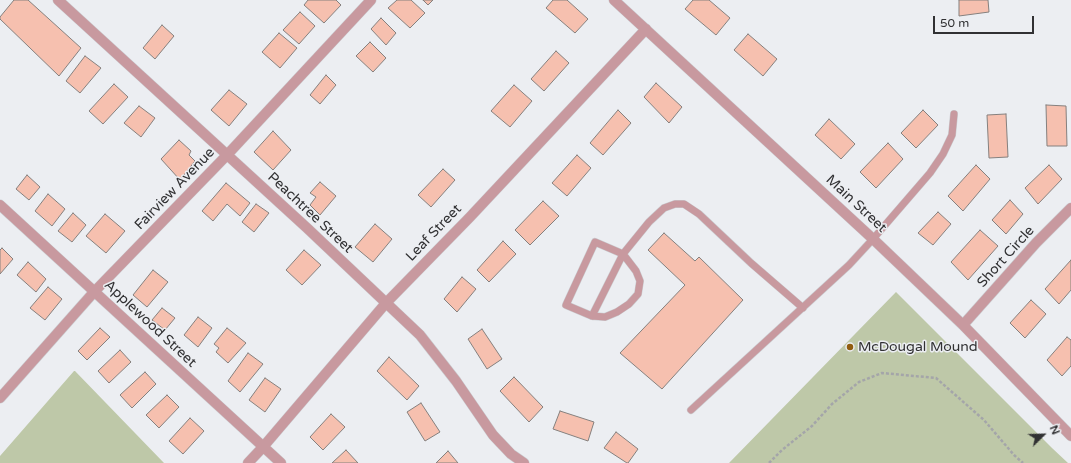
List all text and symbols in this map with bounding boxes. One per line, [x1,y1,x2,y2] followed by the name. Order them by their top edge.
[935,8,1036,34] scale bar
[940,16,969,30] text: 50 m
[132,144,218,234] street label: Fairview Avenue
[264,169,356,257] street label: Peachtree Street
[822,172,890,236] street label: Main Street
[403,201,465,265] street label: Leaf Street
[974,223,1038,291] street label: Short Circle
[100,277,200,371] street label: Applewood Street
[858,339,978,355] place label: McDougal Mound
[845,342,855,352] marker: McDougal Mound
[1023,415,1063,455] north arrow
[1047,424,1062,437] text: N

